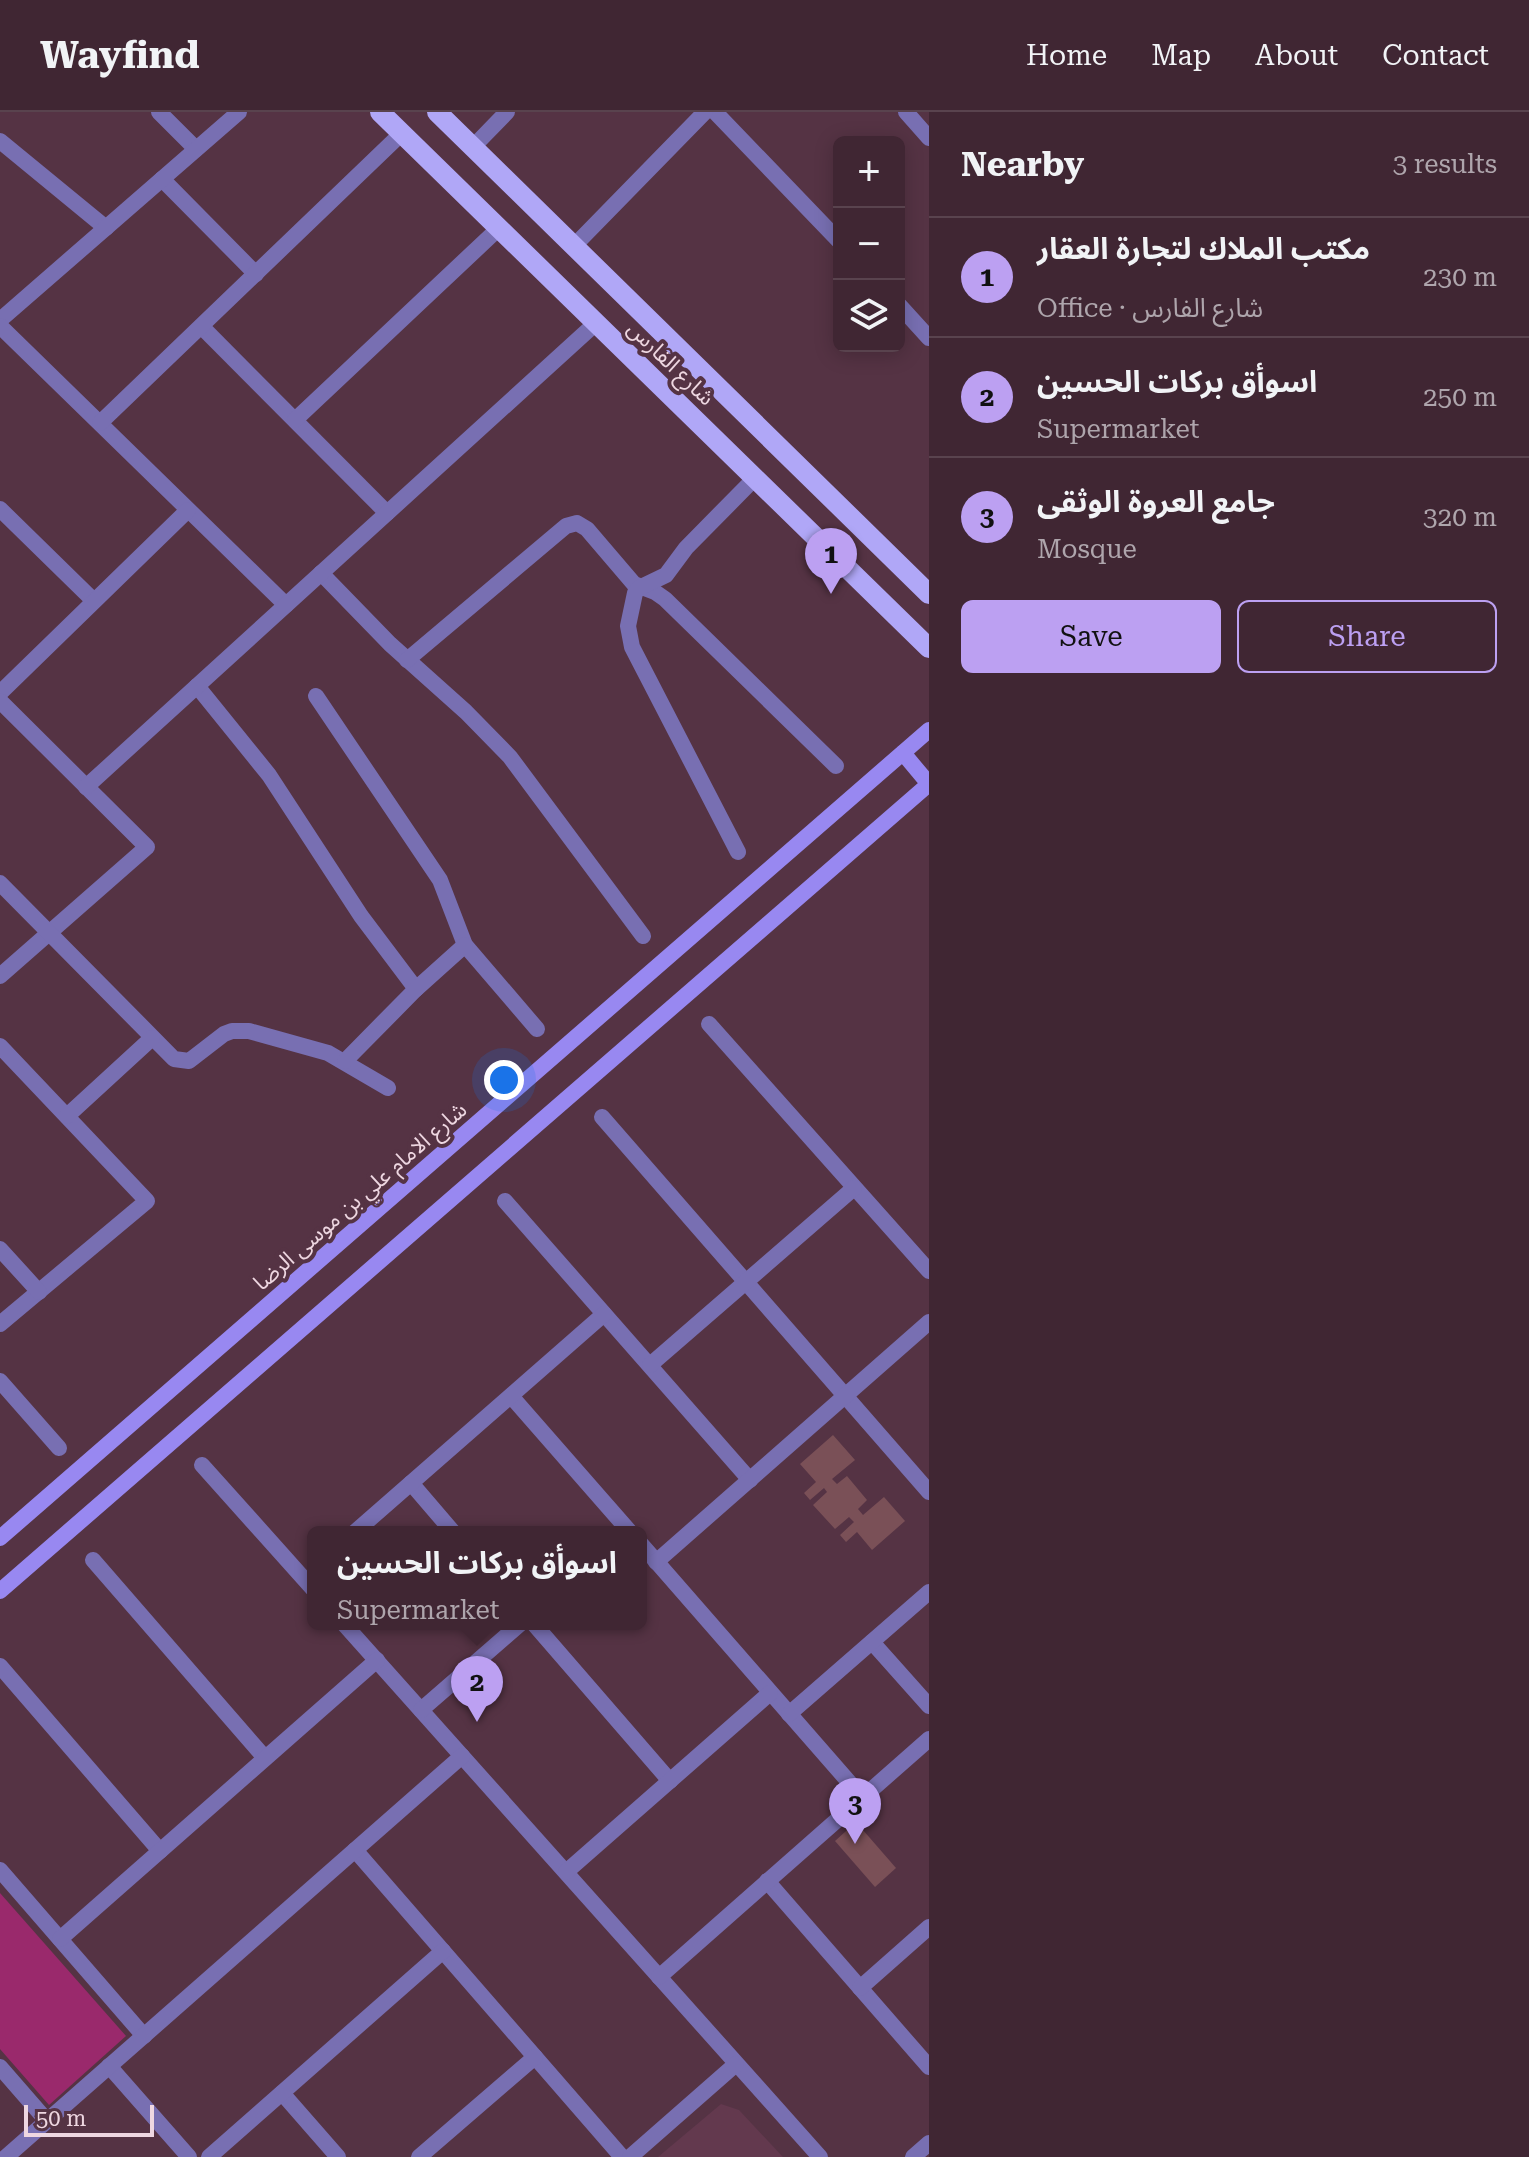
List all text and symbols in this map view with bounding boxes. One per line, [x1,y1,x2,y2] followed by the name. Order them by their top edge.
[40,33,200,77] text: Wayfind
[1026,39,1107,72] text: Home
[1151,39,1211,72] text: Map
[1255,39,1338,72] text: About
[1382,39,1489,72] text: Contact
[833,136,905,352] map controls
[833,136,905,208] button: +
[961,144,1084,184] text: Nearby
[1393,149,1497,179] text: 3 results
[833,208,905,280] button: −
[1037,231,1370,266] text: مكتب الملاك لتجارة العقار
[980,262,994,292] text: 1
[1423,262,1497,292] text: 230 m
[833,280,905,352] button: layers
[1037,293,1263,323] text: Office · شارع الفارس
[620,316,720,413] street label: شارع الفارس
[1037,364,1317,399] text: اسوأق بركات الحسين
[980,382,994,412] text: 2
[1423,382,1497,412] text: 250 m
[1037,414,1200,444] text: Supermarket
[1037,484,1275,519] text: جامع العروة الوثقى
[980,502,994,532] text: 3
[1423,502,1497,532] text: 320 m
[805,528,857,594] pin: 1
[1037,534,1137,564] text: Mosque
[961,600,1221,673] button: Save
[1237,600,1497,673] button: Share
[484,1060,524,1100] your location
[248,1097,474,1298] street label: شارع الامام علي بن موسى الرضا
[307,1526,647,1630] popup
[337,1545,617,1580] text: اسوأق بركات الحسين
[337,1595,500,1625] text: Supermarket
[451,1656,503,1722] pin: 2
[829,1778,881,1844] pin: 3
[24,2101,154,2137] scale bar
[36,2106,86,2131] text: 50 m

